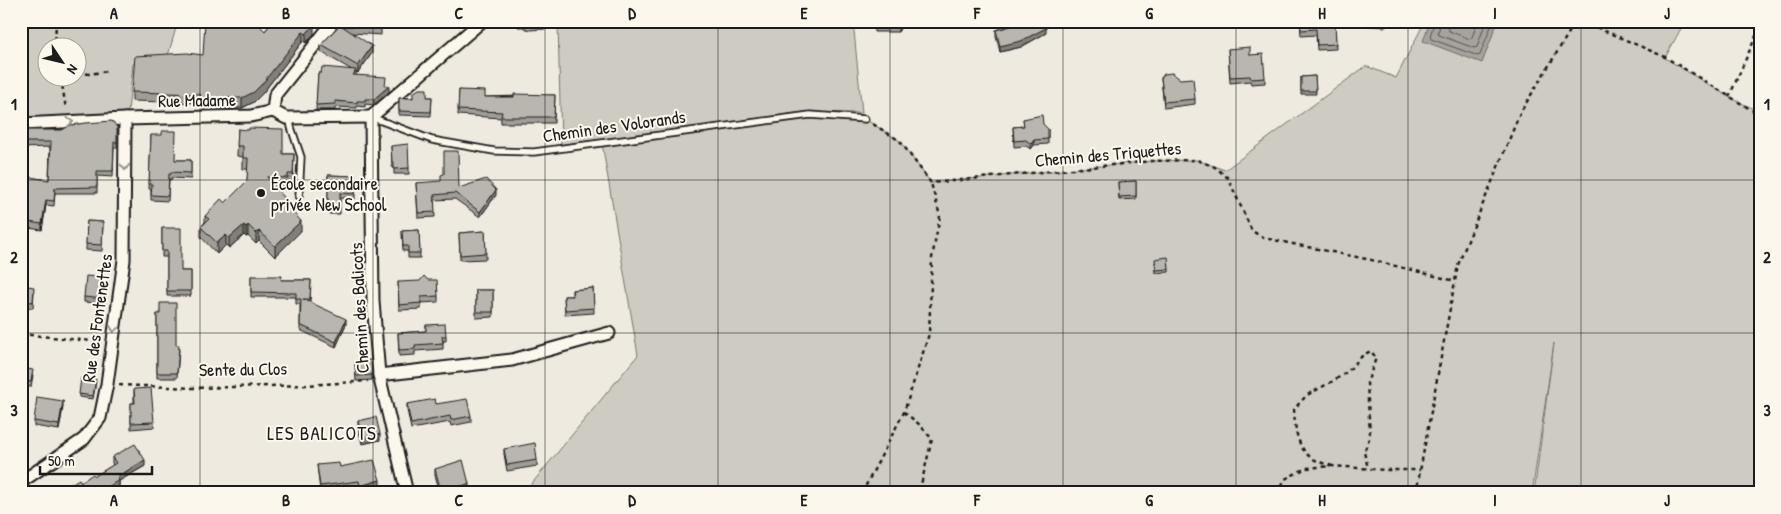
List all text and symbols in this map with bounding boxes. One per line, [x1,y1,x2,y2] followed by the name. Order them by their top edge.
[110,2,118,24] text: A
[282,2,290,24] text: B
[455,2,464,24] text: C
[628,2,636,24] text: D
[800,2,808,24] text: E
[973,2,981,24] text: F
[1145,2,1153,24] text: G
[1318,2,1326,24] text: H
[1493,2,1497,24] text: I
[1664,2,1670,24] text: J
[38,38,88,88] north arrow
[63,61,83,79] text: N
[158,87,236,113] street label: Rue Madame
[11,93,17,115] text: 1
[1764,93,1770,115] text: 1
[541,104,687,148] street label: Chemin des Volorands
[66,117,74,128] one-way arrow
[1034,135,1182,173] street label: Chemin des Triquettes
[120,164,130,172] one-way arrow
[271,171,387,217] place label: École secondaire privée New School
[255,187,267,199] marker: École secondaire privée New School
[343,242,375,374] street label: Chemin des Balicots
[10,246,18,268] text: 2
[1763,246,1771,268] text: 2
[76,252,118,384] street label: Rue des Fontenettes
[110,325,120,333] one-way arrow
[199,356,287,382] street label: Sente du Clos
[10,399,18,421] text: 3
[1763,399,1771,421] text: 3
[267,420,377,446] district label: LES BALICOTS
[40,444,152,476] scale bar
[48,450,75,471] text: 50 m
[110,489,118,511] text: A
[282,489,290,511] text: B
[455,489,464,511] text: C
[628,489,636,511] text: D
[800,489,808,511] text: E
[973,489,981,511] text: F
[1145,489,1153,511] text: G
[1318,489,1326,511] text: H
[1493,489,1497,511] text: I
[1664,489,1670,511] text: J

